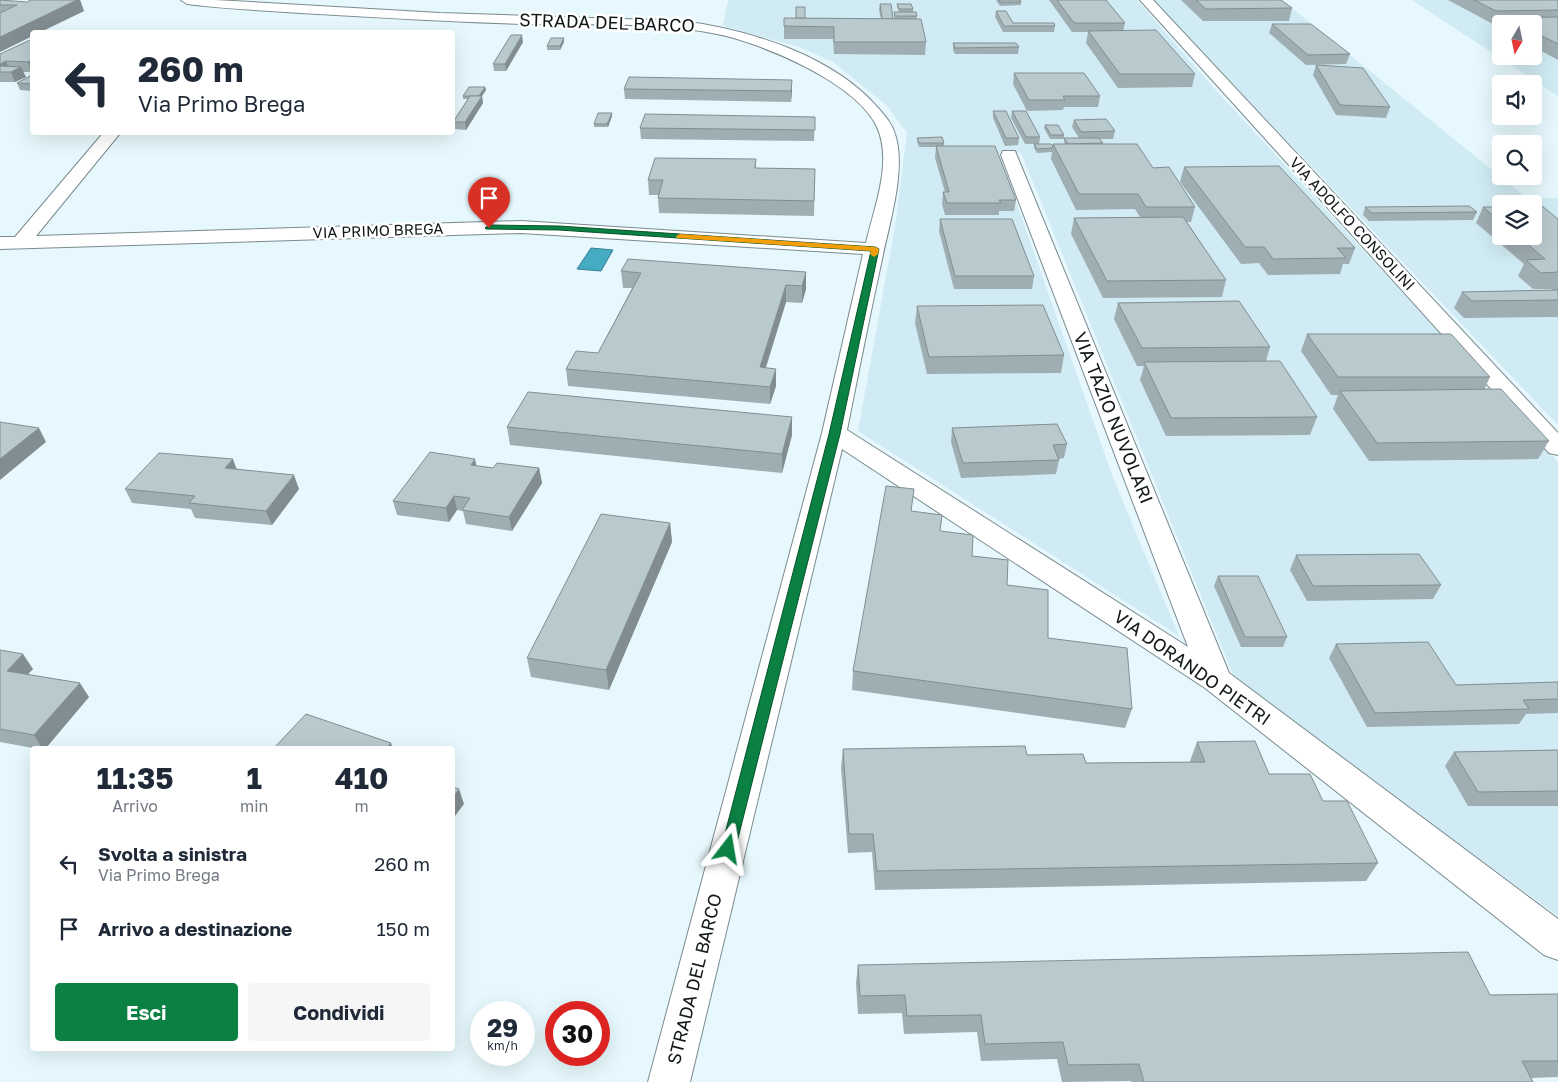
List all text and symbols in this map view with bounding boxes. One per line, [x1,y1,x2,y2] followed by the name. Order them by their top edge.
[519,8,695,36] street label: STRADA DEL BARCO
[1492,15,1542,65] north arrow
[1492,15,1542,245] map controls
[138,48,244,90] text: 260 m
[55,50,120,115] icon: left
[1492,75,1542,125] button: sound
[138,90,305,117] text: Via Primo Brega
[1492,135,1542,185] button: search
[1286,153,1419,294] street label: VIA ADOLFO CONSOLINI
[468,177,510,228] pin
[475,184,503,212] icon: arrive
[1492,195,1542,245] button: layers
[312,219,444,241] street label: VIA PRIMO BREGA
[1069,329,1158,507] street label: VIA TAZIO NUVOLARI
[1110,605,1275,730] street label: VIA DORANDO PIETRI
[96,760,174,796] text: 11:35
[246,760,262,796] text: 1
[335,760,389,796] text: 410
[112,796,158,816] text: Arrivo
[240,796,268,816] text: min
[355,796,369,816] text: m
[701,822,753,874] position arrow
[98,842,247,865] text: Svolta a sinistra
[55,850,83,878] icon: left
[374,852,430,875] text: 260 m
[98,865,220,885] text: Via Primo Brega
[662,891,726,1067] street label: STRADA DEL BARCO
[55,915,83,943] icon: arrive
[98,917,292,940] text: Arrivo a destinazione
[376,917,430,940] text: 150 m
[55,983,238,1041] button: Esci
[248,983,430,1041] button: Condividi
[545,1001,610,1066] speed limit sign: 30
[487,1012,518,1043] text: 29
[487,1038,518,1053] text: km/h

